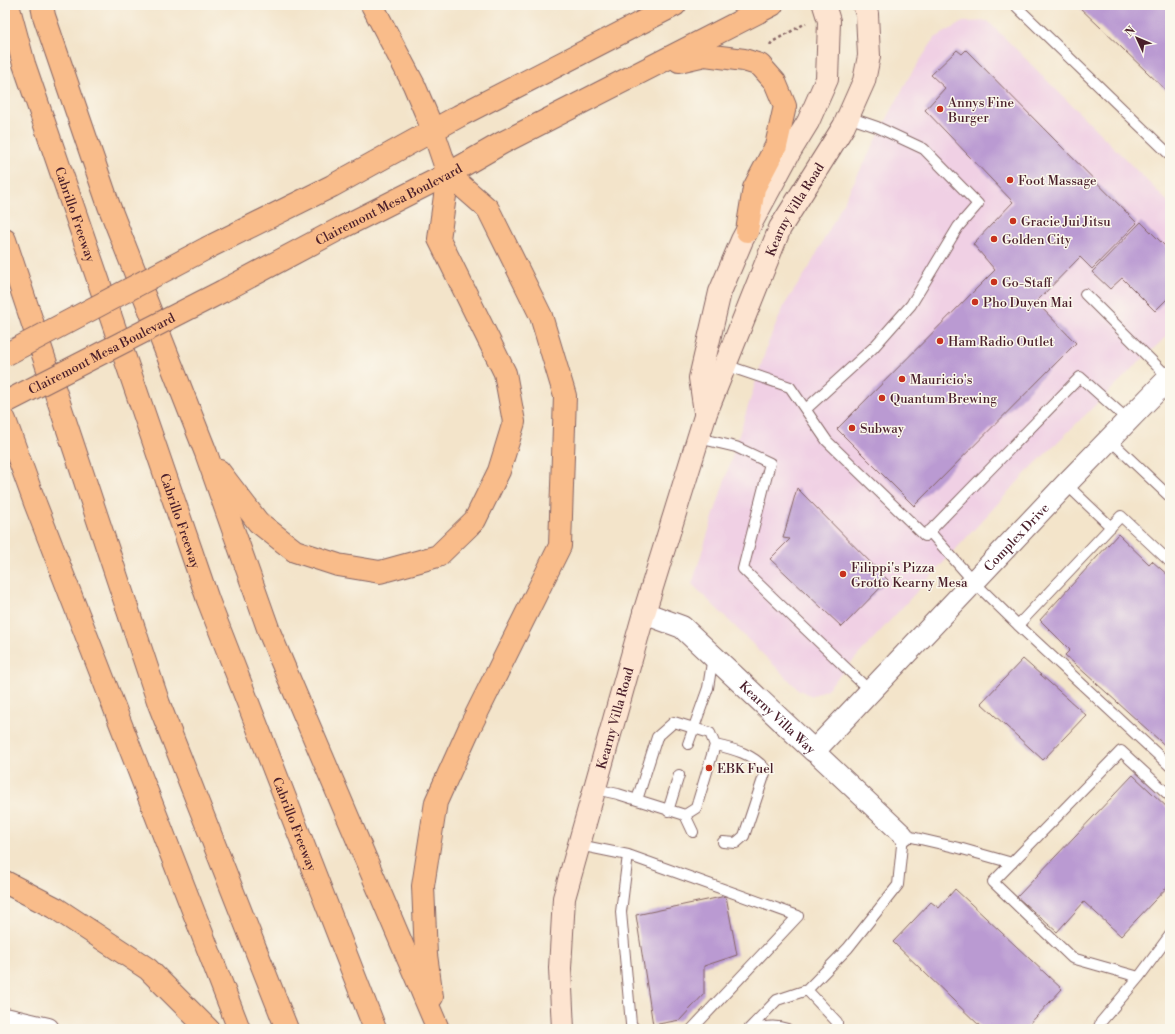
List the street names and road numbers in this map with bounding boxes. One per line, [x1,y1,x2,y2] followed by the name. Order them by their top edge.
[313,160,466,249] street label: Clairemont Mesa Boulevard
[763,160,828,259] street label: Kearny Villa Road
[51,165,99,265] street label: Cabrillo Freeway
[26,310,179,398] street label: Clairemont Mesa Boulevard
[156,471,204,571] street label: Cabrillo Freeway
[981,500,1053,575] street label: Complex Drive
[594,665,638,771] street label: Kearny Villa Road
[736,678,819,758] street label: Kearny Villa Way
[269,775,320,874] street label: Cabrillo Freeway

